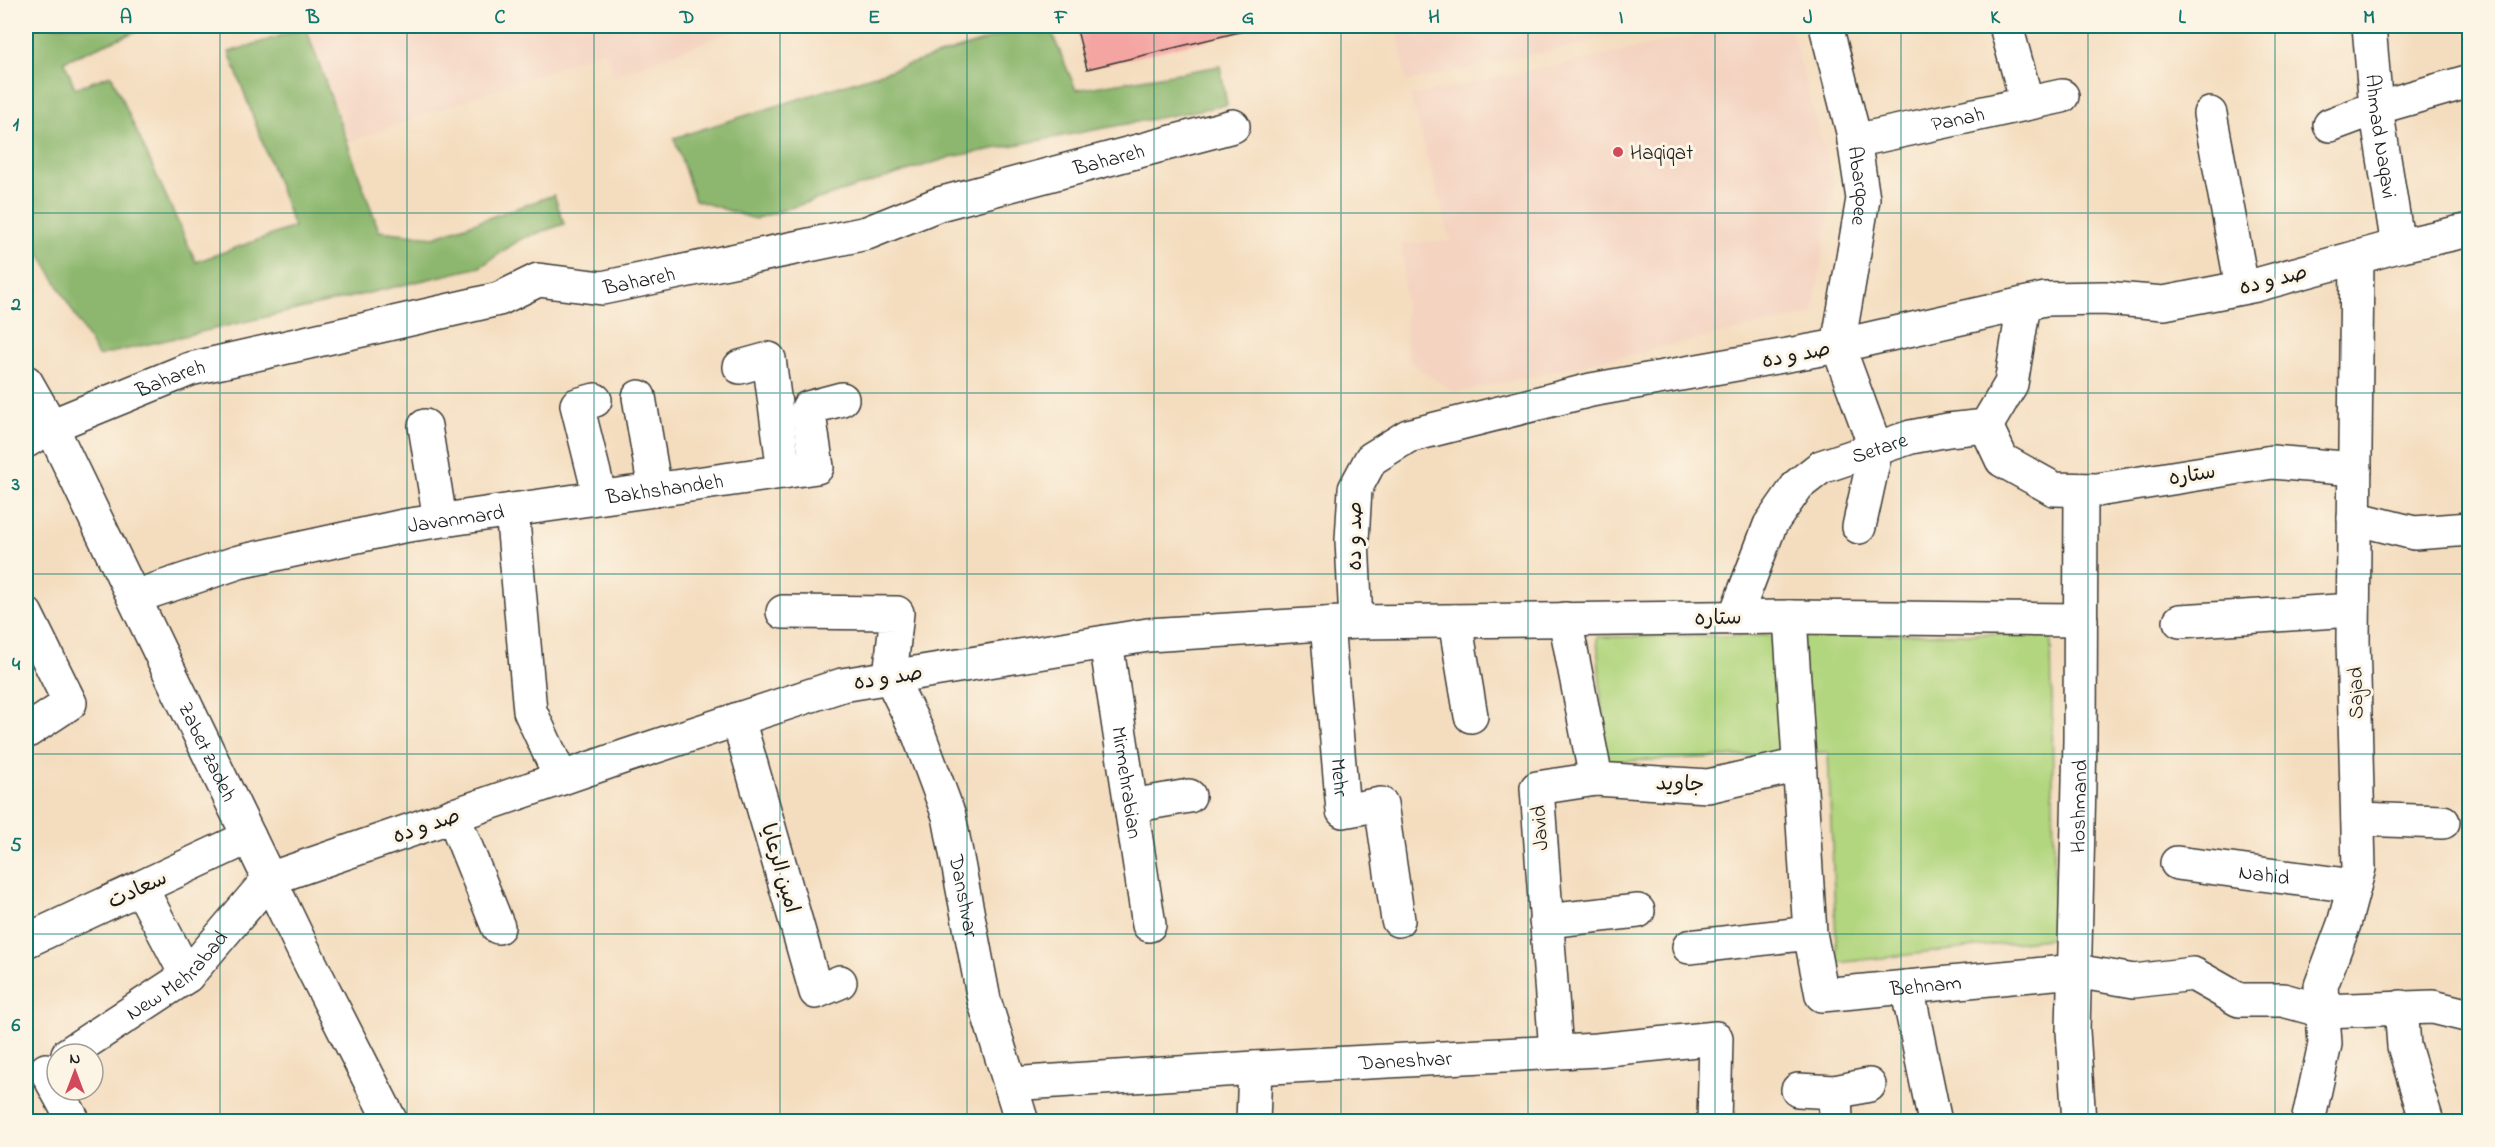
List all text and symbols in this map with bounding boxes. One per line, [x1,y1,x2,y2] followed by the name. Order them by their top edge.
[120,4,132,33] text: A
[305,4,320,33] text: B
[495,4,506,33] text: C
[679,4,694,33] text: D
[868,4,880,33] text: E
[1054,4,1068,33] text: F
[1242,4,1255,33] text: G
[1428,4,1440,33] text: H
[1619,4,1624,33] text: I
[1803,4,1813,33] text: J
[1990,4,2001,33] text: K
[2178,4,2186,33] text: L
[2363,4,2375,33] text: M
[2356,73,2403,201] street label: Ahmad Naqavi
[1928,100,1988,141] street label: Panah
[13,111,20,140] text: 1
[1069,137,1148,185] street label: Bahareh
[1630,139,1693,169] place label: Haqiqat
[1838,144,1876,228] street label: Abarqoee
[1611,145,1625,159] marker: Haqiqat
[2236,258,2311,304] street label: صد و ده
[600,260,678,305] street label: Bahareh
[10,291,21,320] text: 2
[1759,335,1833,377] street label: صد و ده
[131,353,208,407] street label: Bahareh
[1848,426,1912,473] street label: Setare
[2167,457,2218,494] street label: ستاره
[603,467,725,514] street label: Bakhshandeh
[11,471,20,500] text: 3
[406,498,507,542] street label: Javanmard
[1341,501,1371,571] street label: صد و ده
[1694,604,1742,634] street label: ستاره
[12,651,21,680] text: 4
[852,659,925,699] street label: صد و ده
[2342,666,2372,719] street label: Sajad
[169,698,243,807] street label: Zabet zadeh
[1102,724,1149,841] street label: Mirmehrabian
[1322,757,1355,799] street label: Mehr
[2064,759,2097,853] street label: Hoshmand
[1655,769,1705,801] street label: جاوید
[389,801,464,852] street label: صد و ده
[1524,804,1558,851] street label: Javid
[752,820,806,917] street label: امین الرعایا
[10,832,22,861] text: 5
[940,851,985,941] street label: Danshvar
[2237,858,2291,895] street label: Nahid
[103,864,173,918] street label: سعادت
[121,925,236,1029] street label: New Mehrabad
[1888,969,1963,1006] street label: Behnam
[12,1012,21,1041] text: 6
[45,1042,105,1102] north arrow
[1357,1045,1453,1080] street label: Daneshvar
[70,1047,81,1071] text: N

